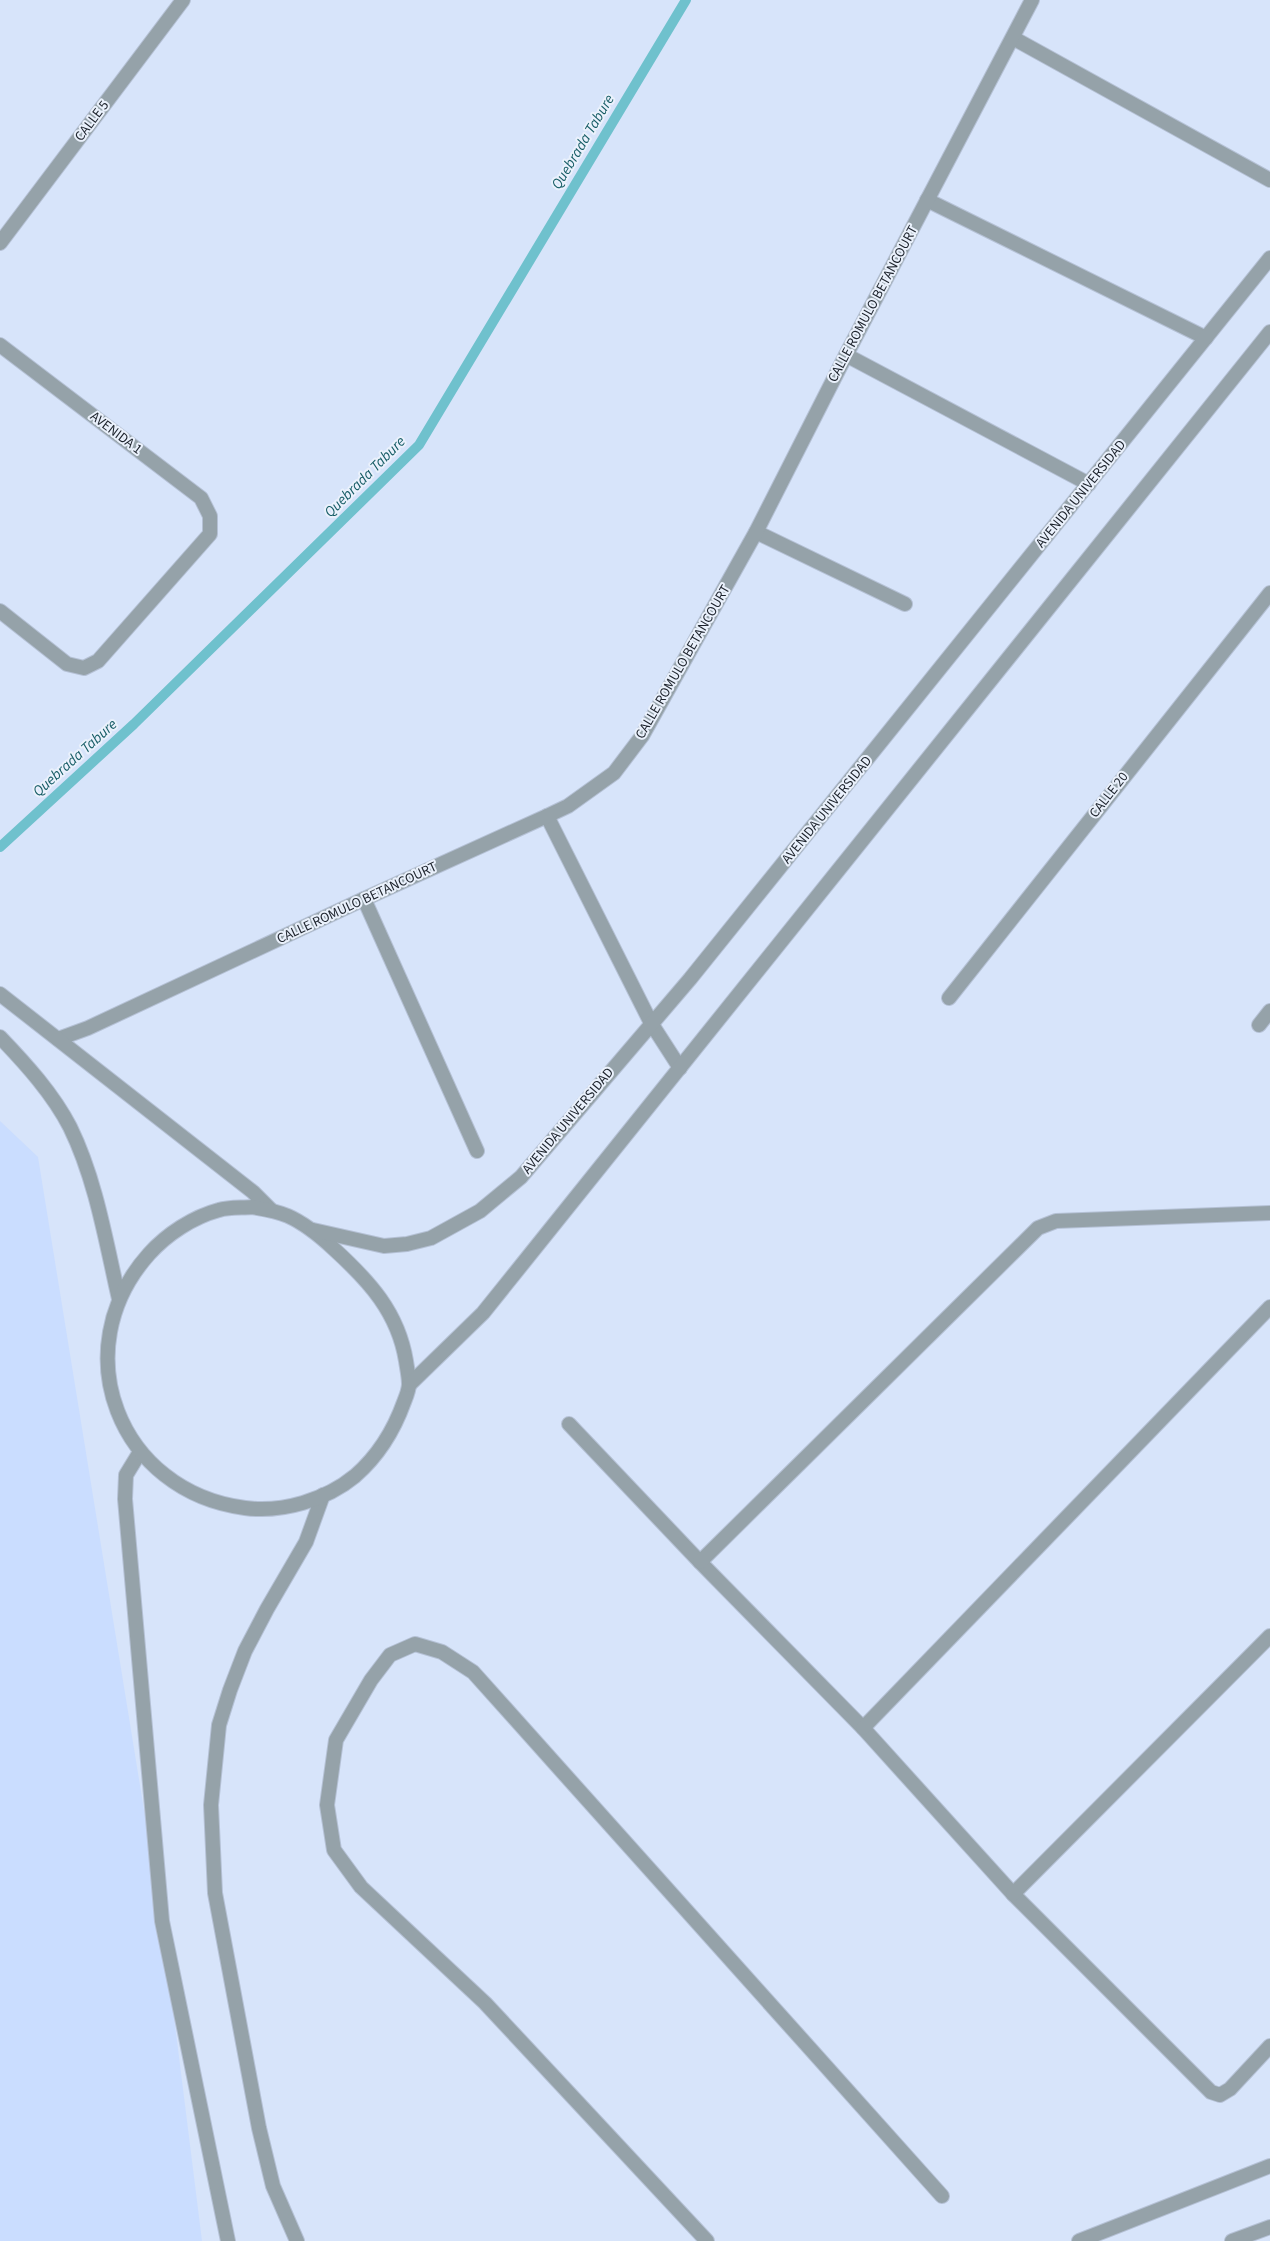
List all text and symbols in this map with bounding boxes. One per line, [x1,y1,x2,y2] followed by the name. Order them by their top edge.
[546,91,620,193] water label: Quebrada Tabure
[70,96,114,146] street label: CALLE 5
[823,222,923,386] street label: CALLE ROMULO BETANCOURT
[86,407,146,459] street label: AVENIDA 1
[320,432,410,522] water label: Quebrada Tabure
[1031,436,1131,552] street label: AVENIDA UNIVERSIDAD
[631,581,736,743] street label: CALLE ROMULO BETANCOURT
[28,714,122,802] water label: Quebrada Tabure
[777,752,877,868] street label: AVENIDA UNIVERSIDAD
[1085,768,1133,822] street label: CALLE 20
[274,857,441,949] street label: CALLE ROMULO BETANCOURT
[517,1063,619,1179] street label: AVENIDA UNIVERSIDAD

